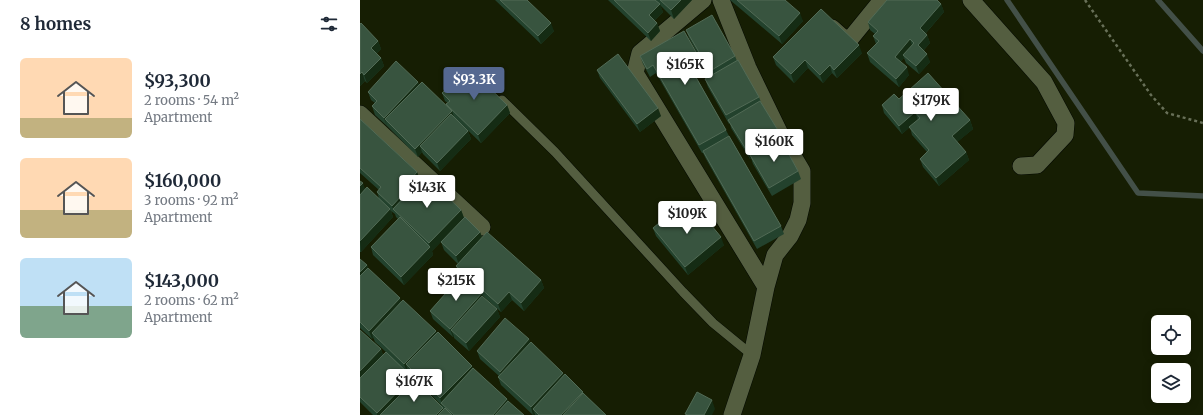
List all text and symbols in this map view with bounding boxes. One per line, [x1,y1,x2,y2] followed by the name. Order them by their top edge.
[20,13,91,35] text: 8 homes
[318,13,340,35] icon: filters
[657,52,713,86] pin: $165K
[666,56,704,73] text: $165K
[441,67,507,101] pin: $93.3K
[144,70,211,92] text: $93,300
[452,71,496,88] text: $93.3K
[52,74,100,122] icon: home
[903,88,959,122] pin: $179K
[144,92,239,109] text: 2 rooms · 54 m²
[912,92,950,109] text: $179K
[144,109,212,126] text: Apartment
[746,129,802,163] pin: $160K
[754,133,794,150] text: $160K
[144,170,221,192] text: $160,000
[52,174,100,222] icon: home
[399,175,455,209] pin: $143K
[408,179,446,196] text: $143K
[144,192,239,209] text: 3 rooms · 92 m²
[659,201,715,235] pin: $109K
[667,205,707,222] text: $109K
[144,209,212,226] text: Apartment
[428,268,484,302] pin: $215K
[144,270,219,292] text: $143,000
[437,272,475,289] text: $215K
[52,274,100,322] icon: home
[144,292,239,309] text: 2 rooms · 62 m²
[144,309,212,326] text: Apartment
[1151,315,1191,403] map controls
[1151,315,1191,355] button: locate
[1151,363,1191,403] button: layers
[386,369,442,403] pin: $167K
[395,373,433,390] text: $167K

